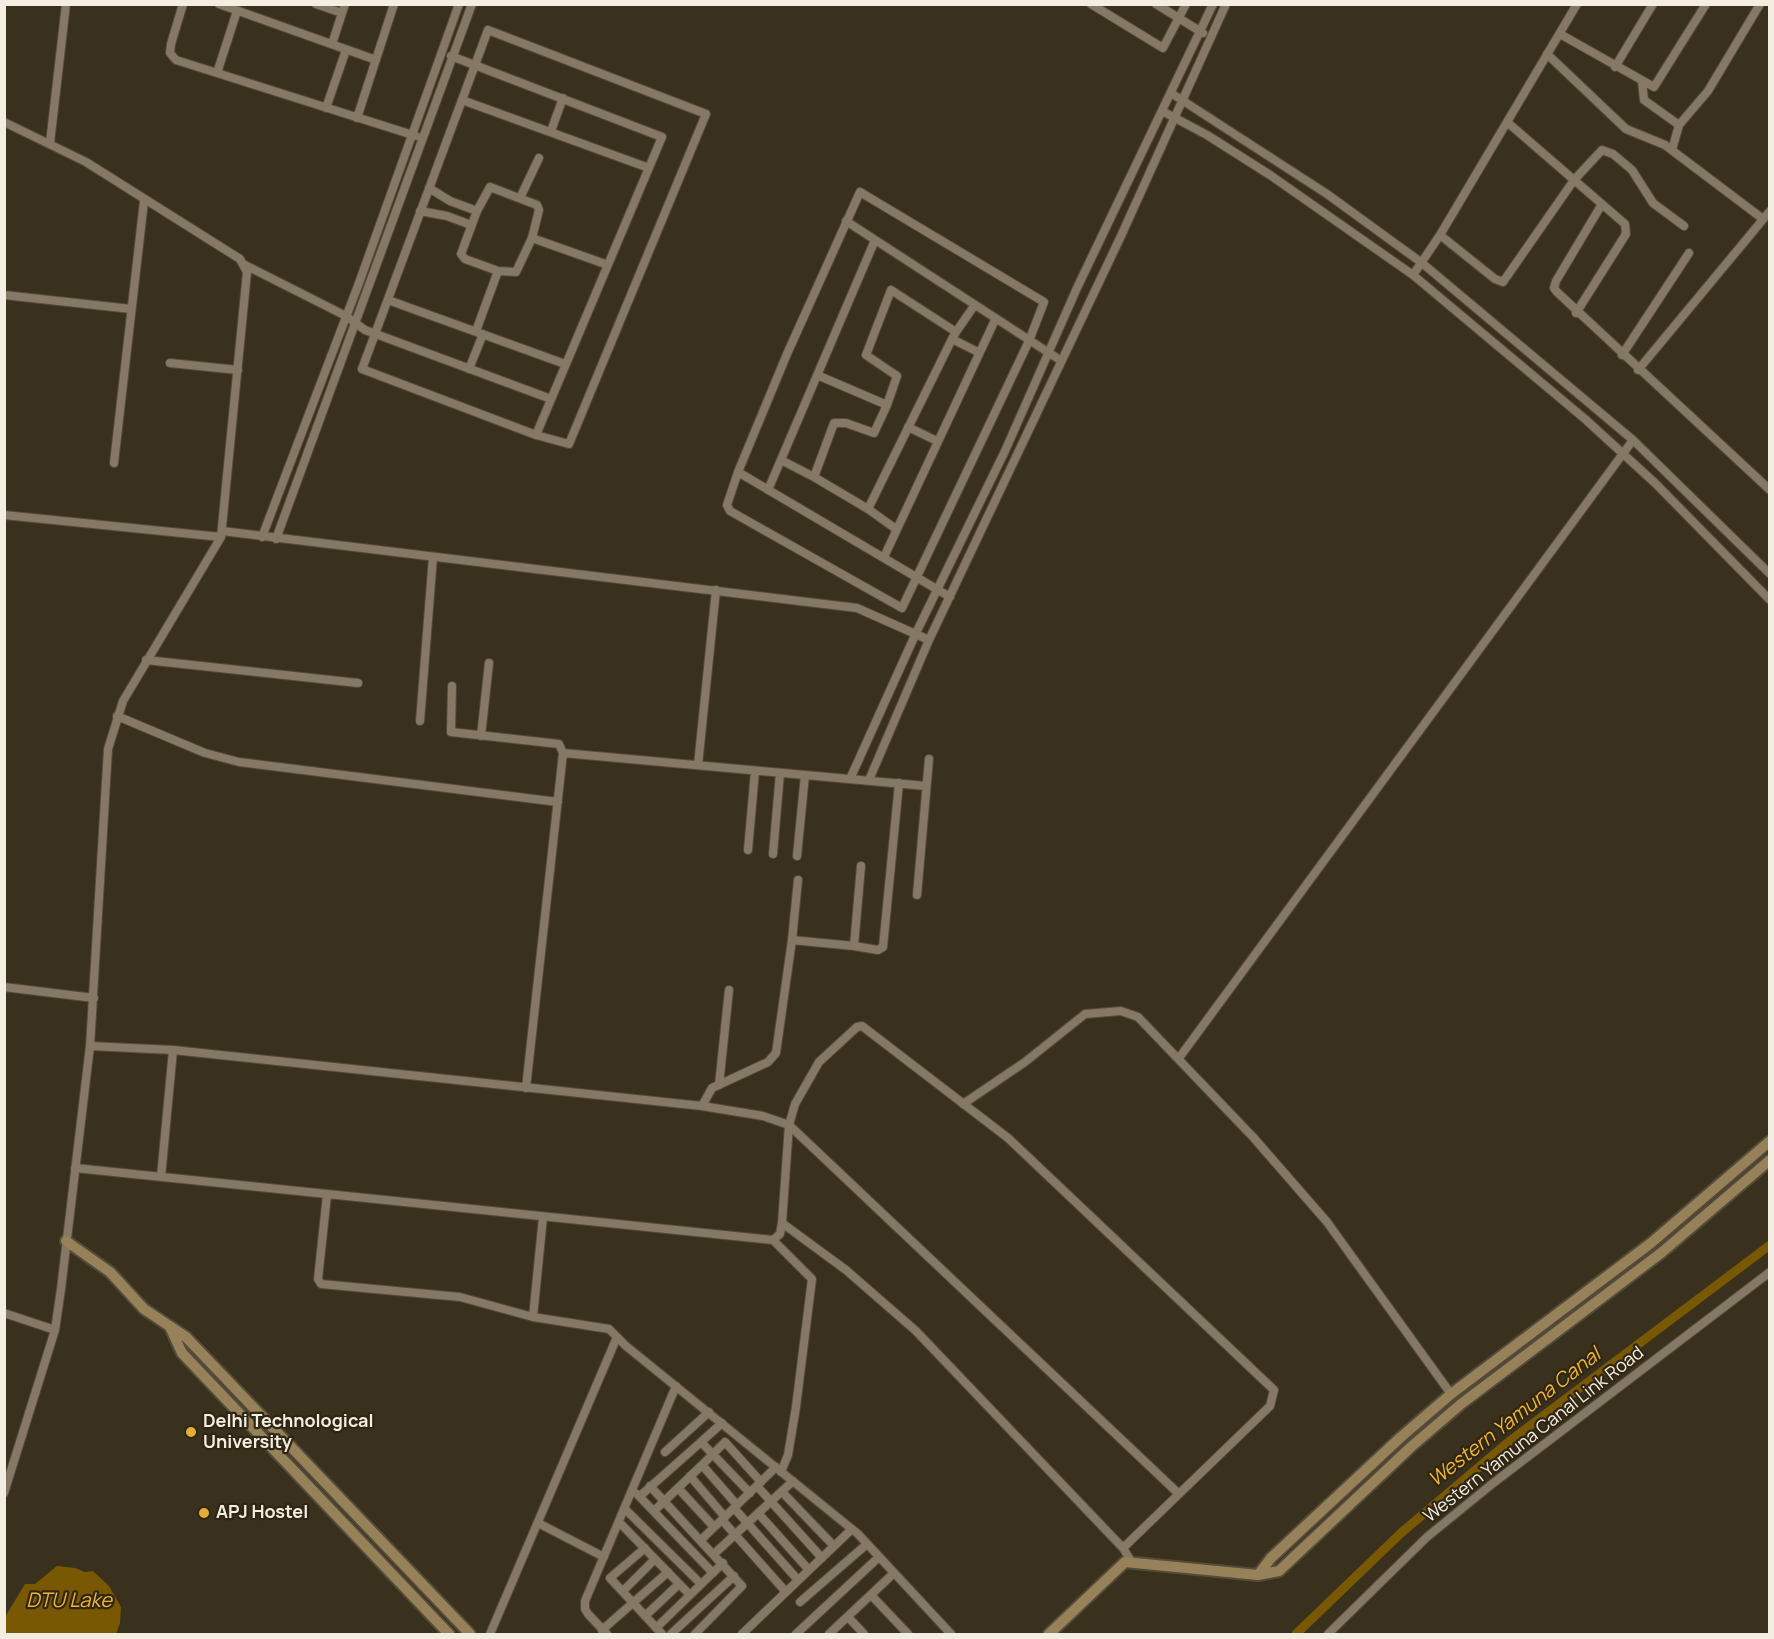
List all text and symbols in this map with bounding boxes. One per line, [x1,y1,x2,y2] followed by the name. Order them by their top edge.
[1420,1342,1648,1528] street label: Western Yamuna Canal Link Road
[1424,1343,1606,1493] water label: Western Yamuna Canal
[203,1411,374,1454] place label: Delhi Technological University
[184,1425,198,1439] marker: Delhi Technological University
[216,1502,308,1524] place label: APJ Hostel
[197,1506,211,1520] marker: APJ Hostel
[26,1589,112,1613] water label: DTU Lake

